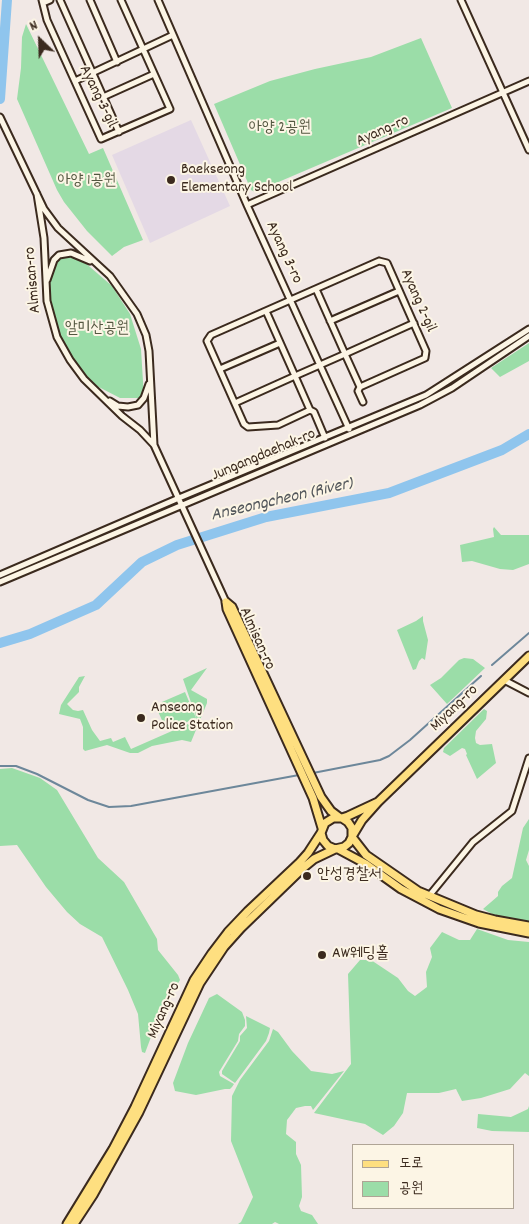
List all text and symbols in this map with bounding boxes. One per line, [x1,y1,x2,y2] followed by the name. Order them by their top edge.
[15,15,65,65] north arrow
[27,16,41,37] text: N
[74,63,120,131] street label: Ayang 3-gil
[354,112,412,152] street label: Ayang-ro
[249,119,311,139] park label: 아양 2공원
[181,161,293,199] place label: Baekseong Elementary School
[58,172,116,192] park label: 아양 1공원
[165,174,177,186] marker: Baekseong Elementary School
[260,219,306,287] street label: Ayang 3-ro
[22,246,46,314] street label: Almisan-ro
[395,266,439,336] street label: Ayang 2-gil
[65,320,129,340] park label: 알미산공원
[209,425,319,487] street label: Jungangdaehak-ro
[209,474,355,528] water label: Anseongcheon (River)
[234,605,278,673] street label: Almisan-ro
[427,682,483,736] street label: Miyang-ro
[151,699,233,737] place label: Anseong Police Station
[135,712,147,724] marker: Anseong Police Station
[317,866,381,886] place label: 안성경찰서
[301,870,313,882] marker: 안성경찰서
[332,945,389,965] place label: AW웨딩홀
[316,949,328,961] marker: AW웨딩홀
[144,980,186,1042] street label: Miyang-ro
[352,1144,514,1209] legend
[399,1153,423,1175] text: 도로
[399,1178,423,1200] text: 공원

